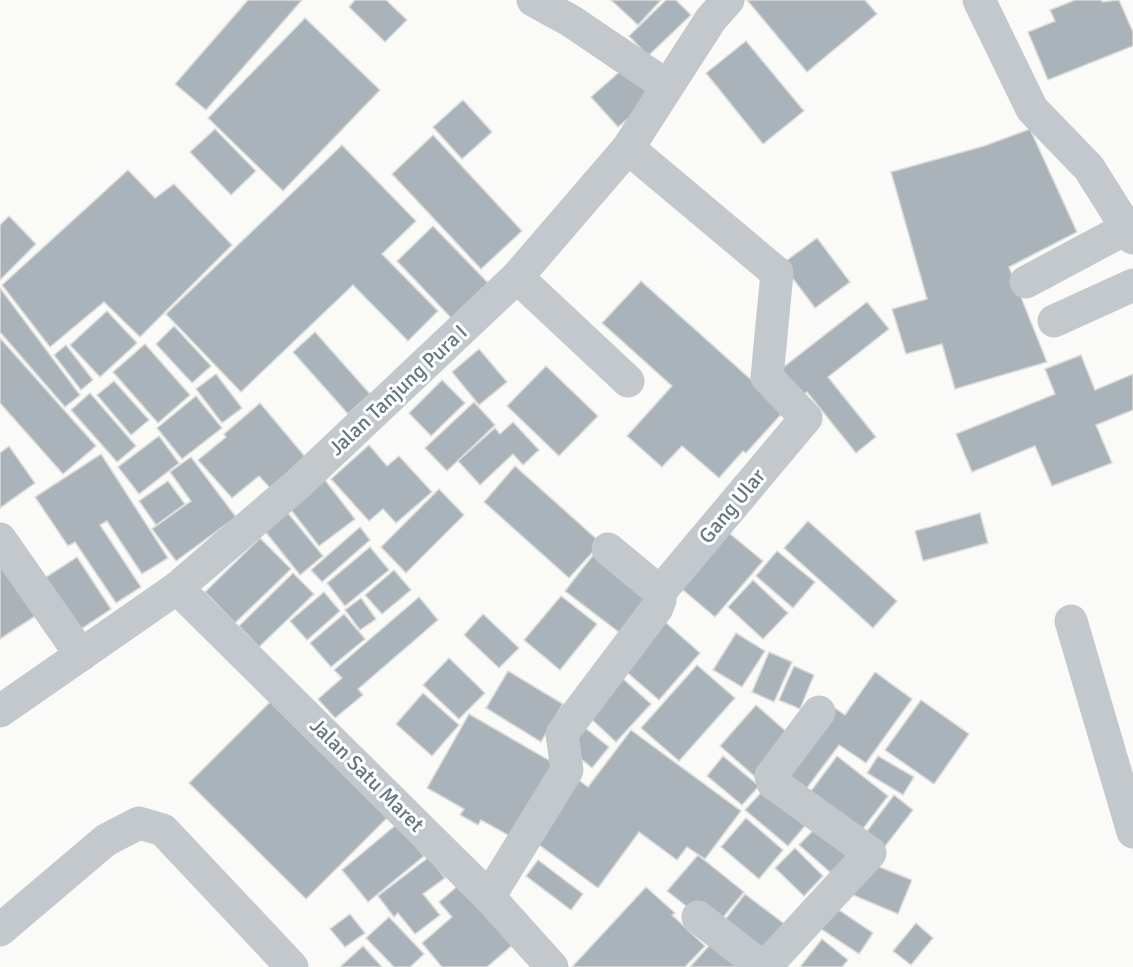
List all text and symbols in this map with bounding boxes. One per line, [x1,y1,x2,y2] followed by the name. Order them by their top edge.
[323,319,473,461] street label: Jalan Tanjung Pura I
[693,463,771,549] street label: Gang Ular
[304,712,430,838] street label: Jalan Satu Maret

